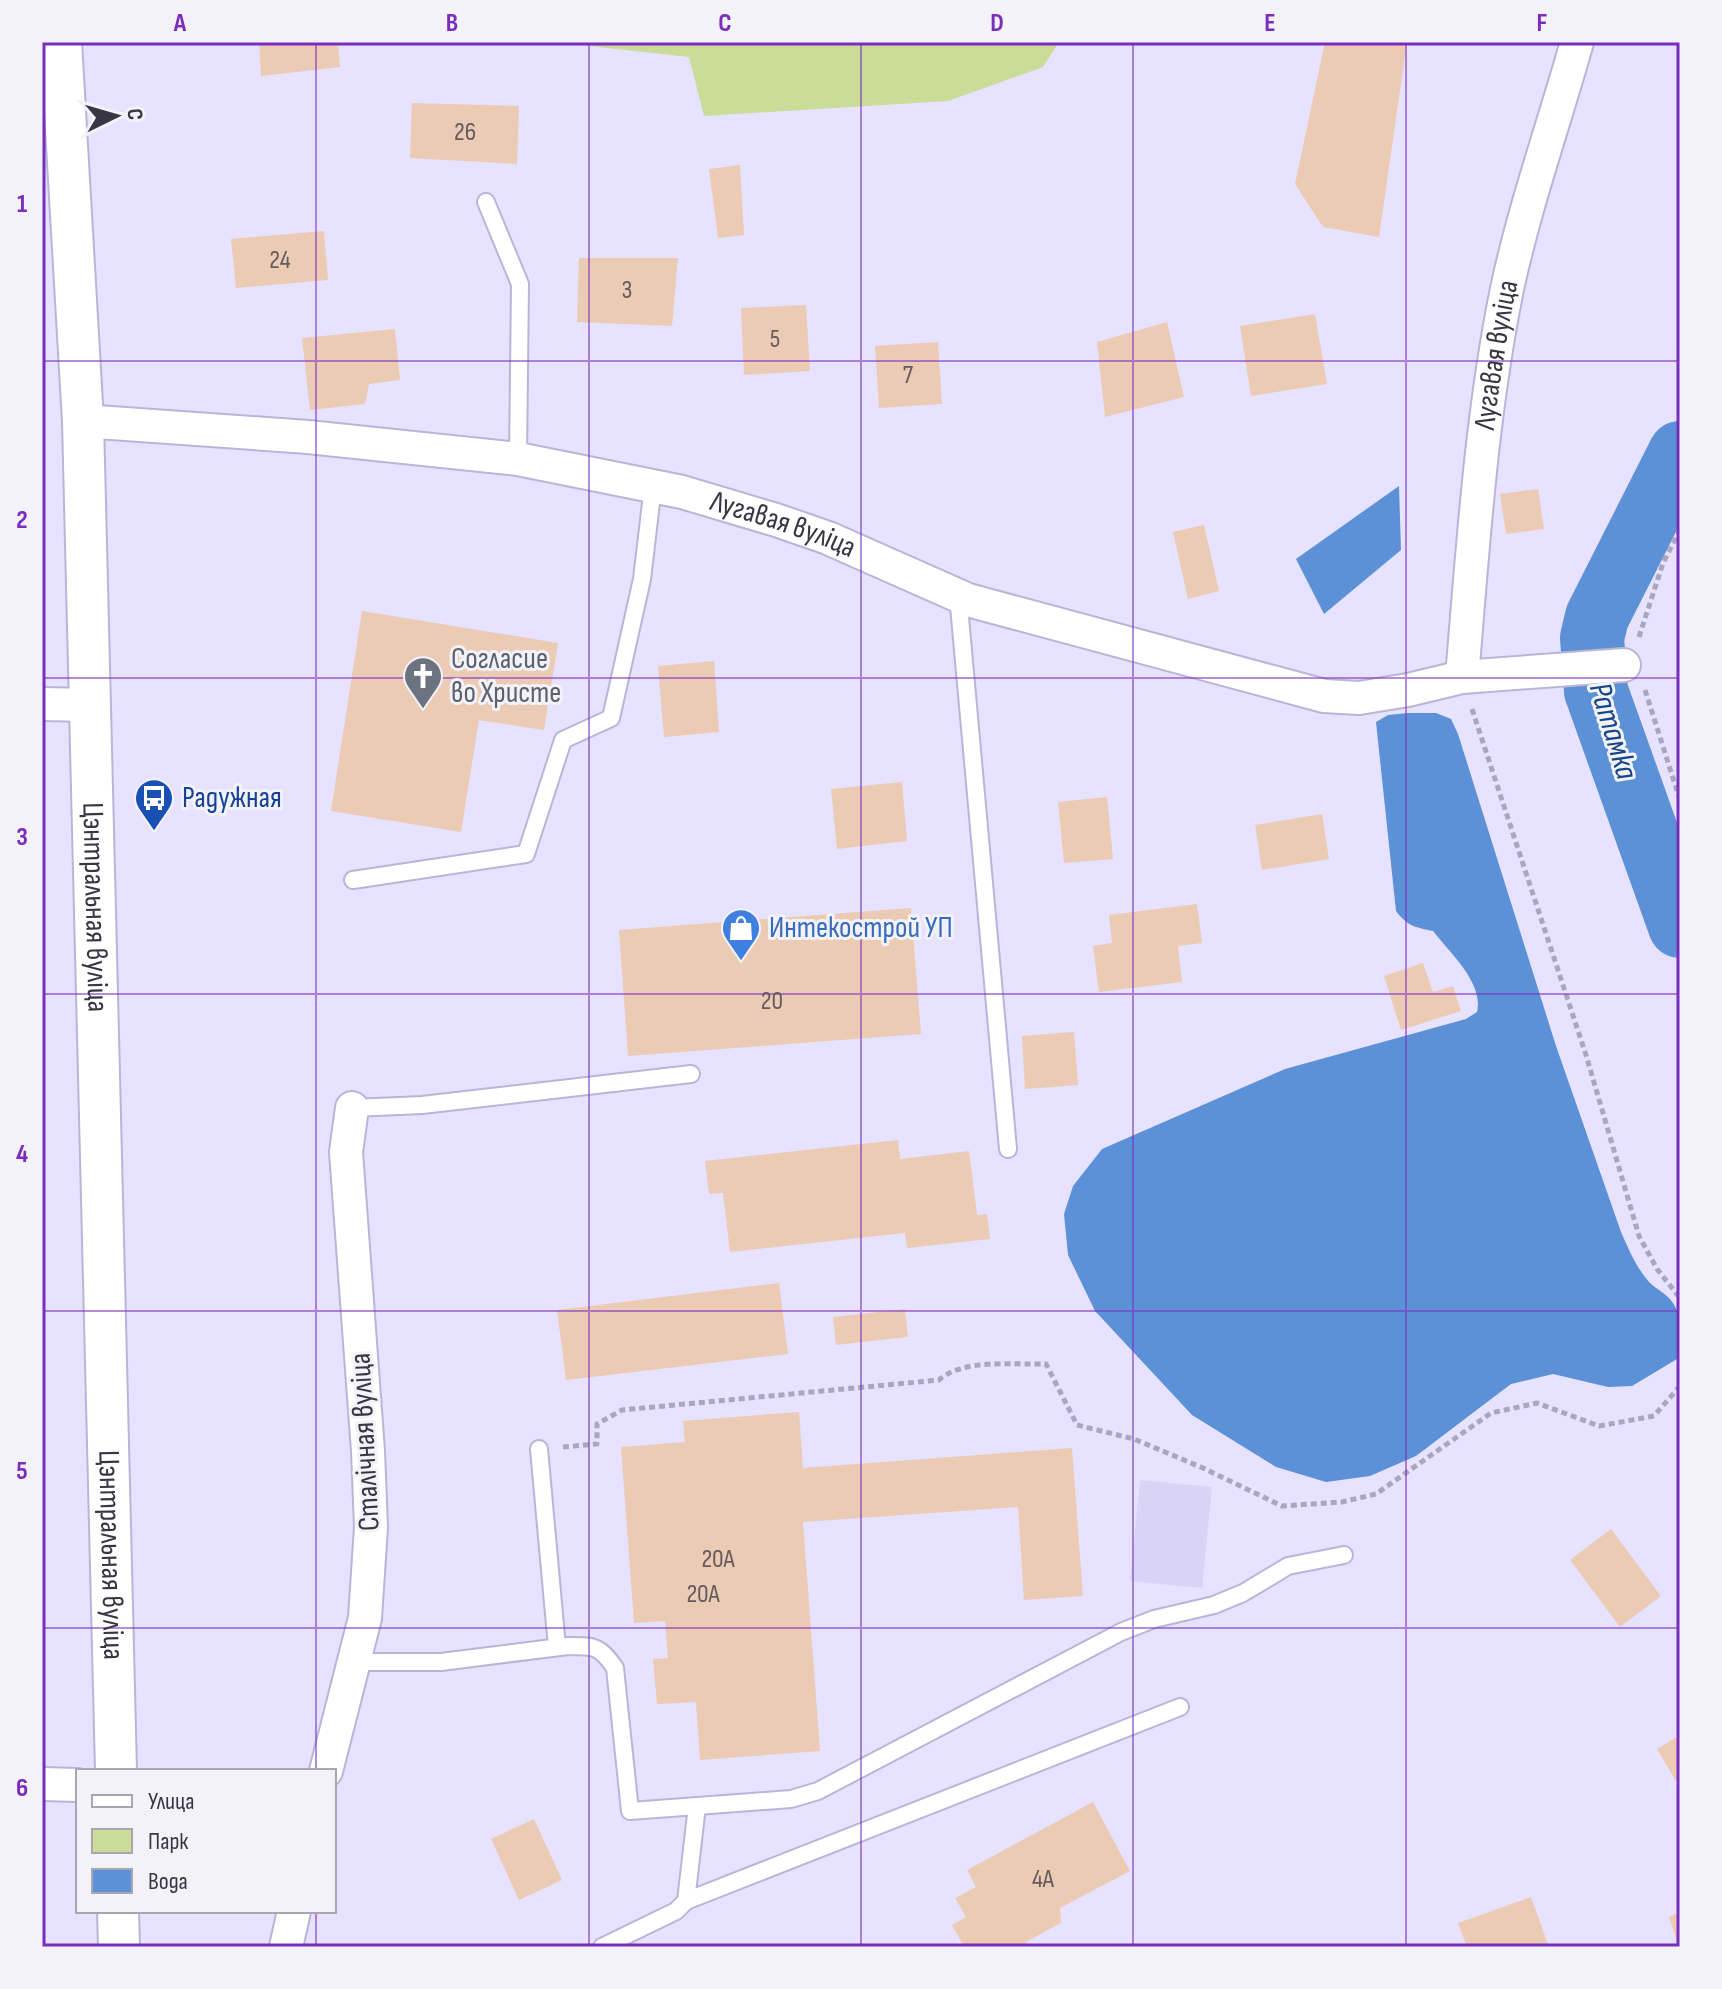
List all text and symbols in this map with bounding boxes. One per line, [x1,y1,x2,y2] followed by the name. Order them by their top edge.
[173,8,187,39] text: A
[446,8,458,39] text: B
[718,8,732,39] text: C
[990,8,1004,39] text: D
[1264,8,1276,39] text: E
[1537,8,1548,39] text: F
[76,76,156,156] north arrow
[120,108,148,121] text: С
[454,117,476,148] house number: 26
[17,189,27,220] text: 1
[269,245,291,276] house number: 24
[622,275,632,306] house number: 3
[1467,277,1526,433] street label: Лугавая вуліца
[770,324,780,355] house number: 5
[903,360,914,391] house number: 7
[705,483,861,566] street label: Лугавая вуліца
[16,505,28,536] text: 2
[451,641,561,711] place label: Согласие во Христе
[402,655,444,710] church icon: Согласие во Христе
[1580,678,1646,784] water label: Ратамка
[133,777,175,832] bus stop icon: Радужная
[182,780,282,816] place label: Радужная
[74,802,115,1013] street label: Цэнтральная вуліца
[16,822,28,853] text: 3
[720,907,762,962] shop icon: Интекострой УП
[769,910,953,946] place label: Интекострой УП
[761,986,783,1017] house number: 20
[16,1139,28,1170] text: 4
[342,1352,388,1532] street label: Сталічная вуліца
[90,1450,131,1660] street label: Цэнтральная вуліца
[16,1456,28,1487] text: 5
[701,1544,735,1575] house number: 20А
[686,1579,720,1610] house number: 20А
[76,1769,336,1913] legend
[16,1773,28,1804] text: 6
[148,1787,194,1816] text: Улица
[148,1827,189,1856] text: Парк
[1032,1864,1055,1895] house number: 4А
[148,1867,188,1896] text: Вода

